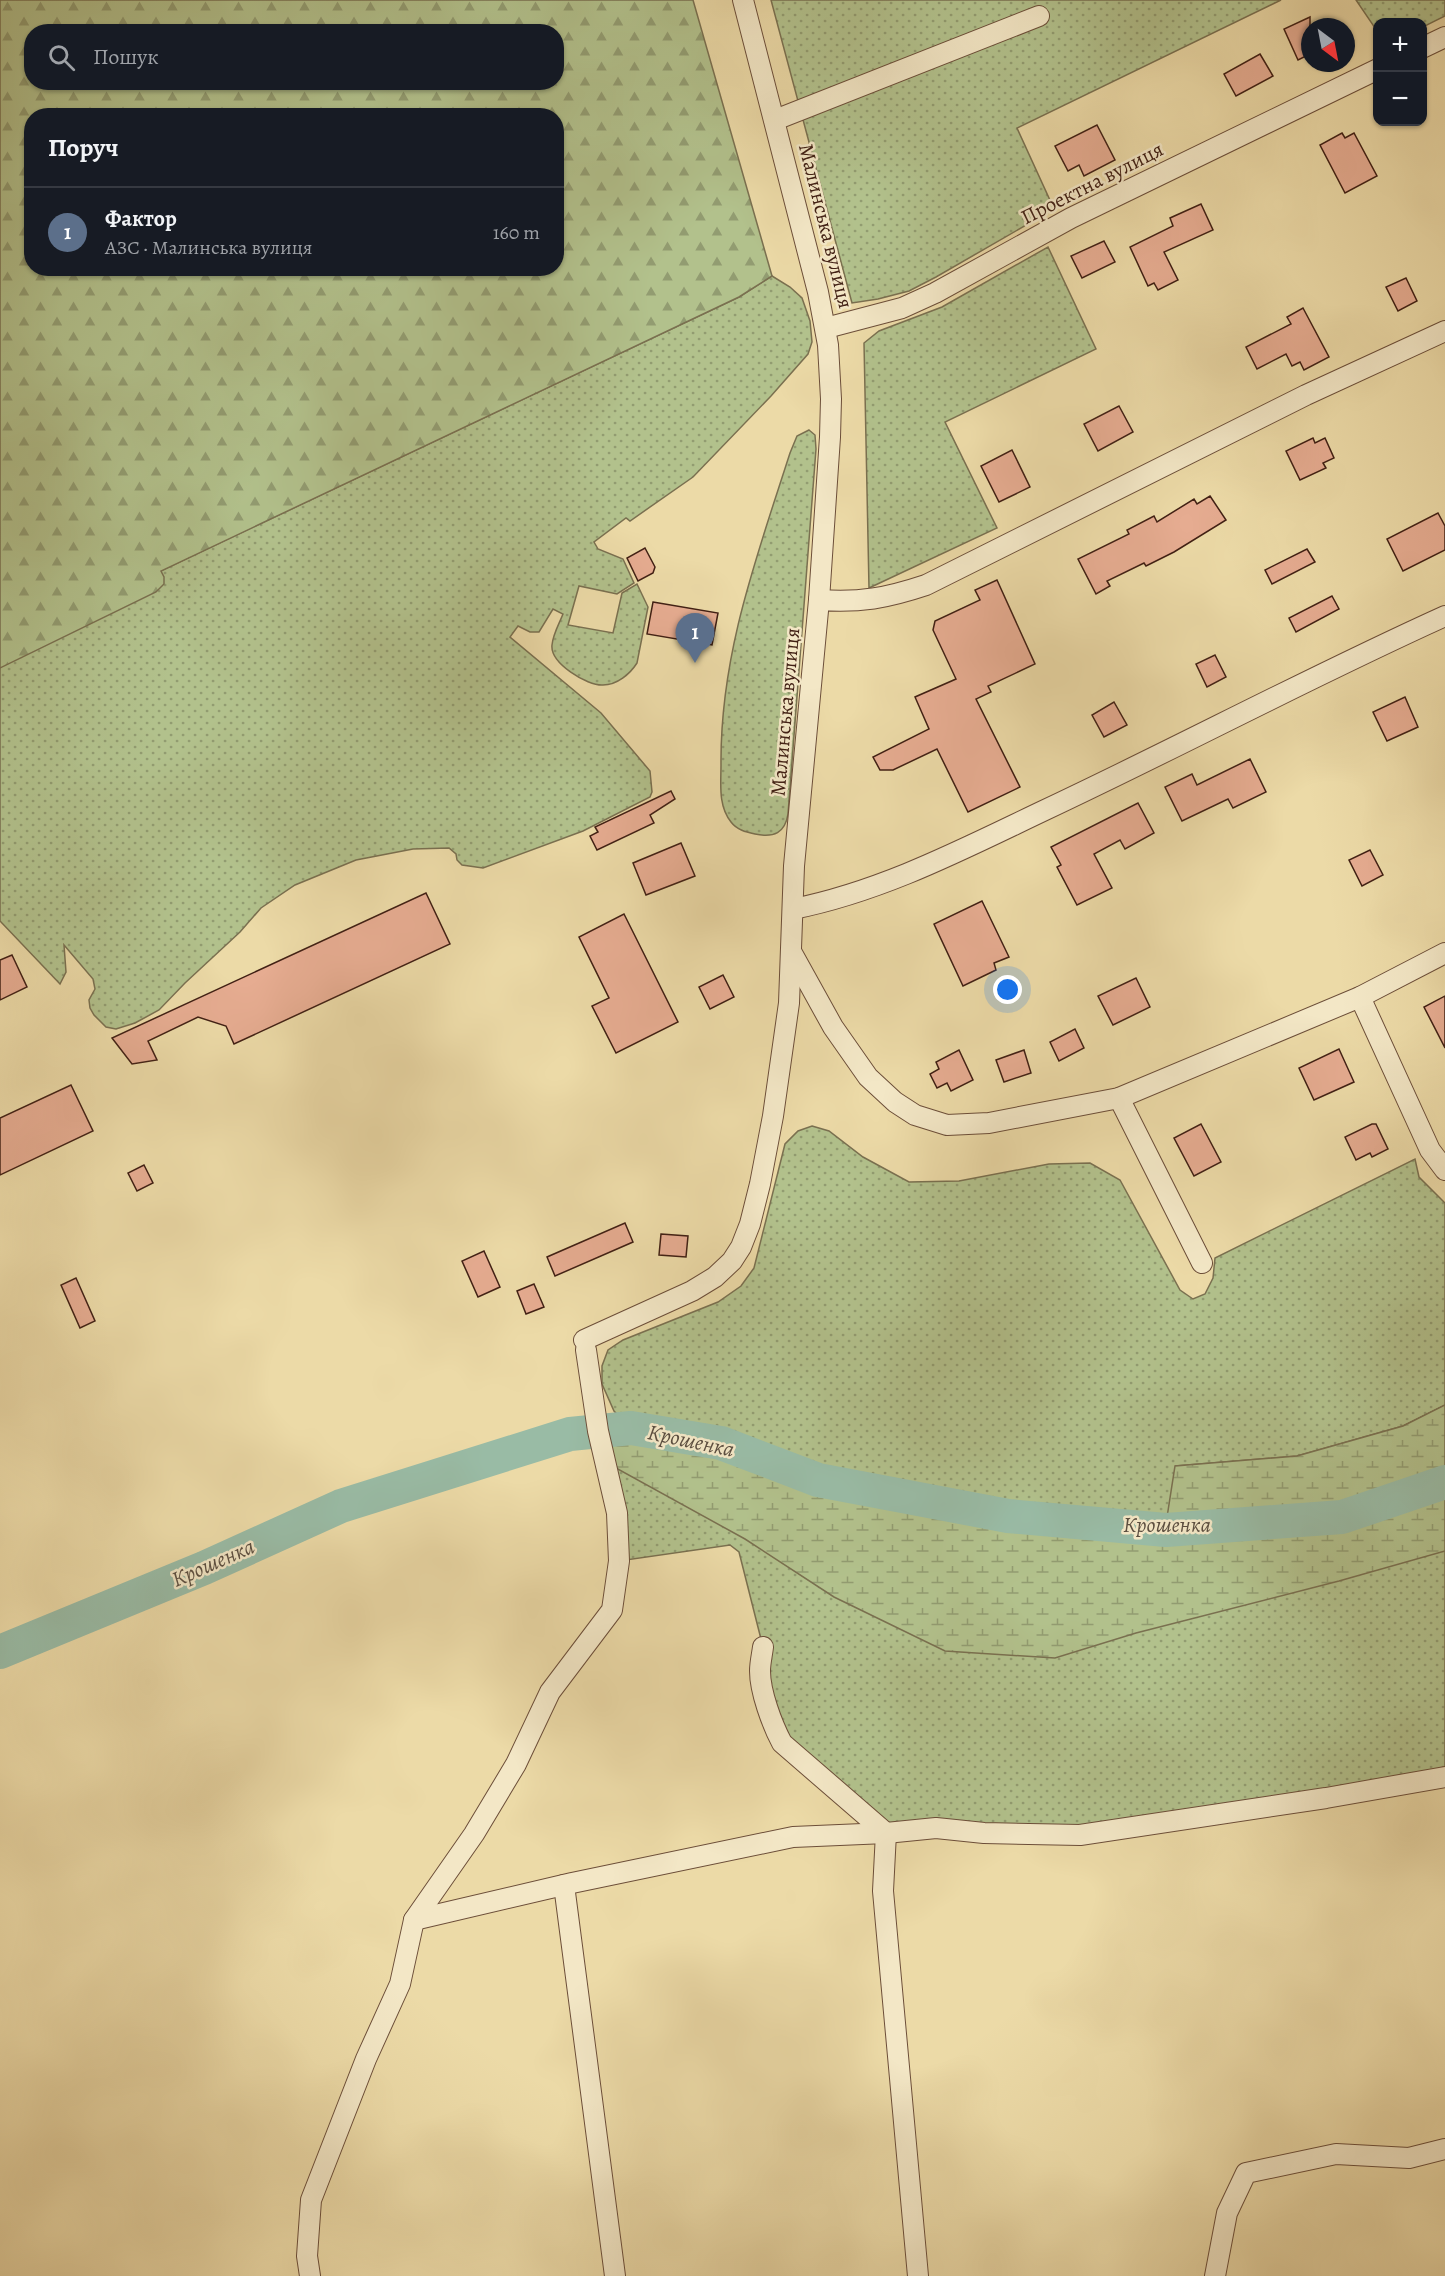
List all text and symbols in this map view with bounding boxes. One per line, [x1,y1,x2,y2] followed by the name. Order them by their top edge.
[1301,18,1355,72] north arrow
[1373,18,1427,126] map controls
[1373,18,1427,72] button: +
[24,24,564,90] search box
[45,41,78,74] icon: search
[93,42,159,72] text: Пошук
[1373,72,1427,126] button: −
[48,130,119,165] text: Поруч
[1016,135,1168,231] street label: Проектна вулиця
[792,141,860,311] street label: Малинська вулиця
[105,204,177,234] text: Фактор
[64,219,71,246] text: 1
[493,219,540,246] text: 160 m
[105,234,312,261] text: АЗС · Малинська вулиця
[676,614,714,663] pin: 1
[764,627,806,797] street label: Малинська вулиця
[993,975,1022,1004] your location
[645,1417,737,1465] water label: Крошенка
[1123,1510,1211,1540] water label: Крошенка
[167,1531,259,1595] water label: Крошенка

